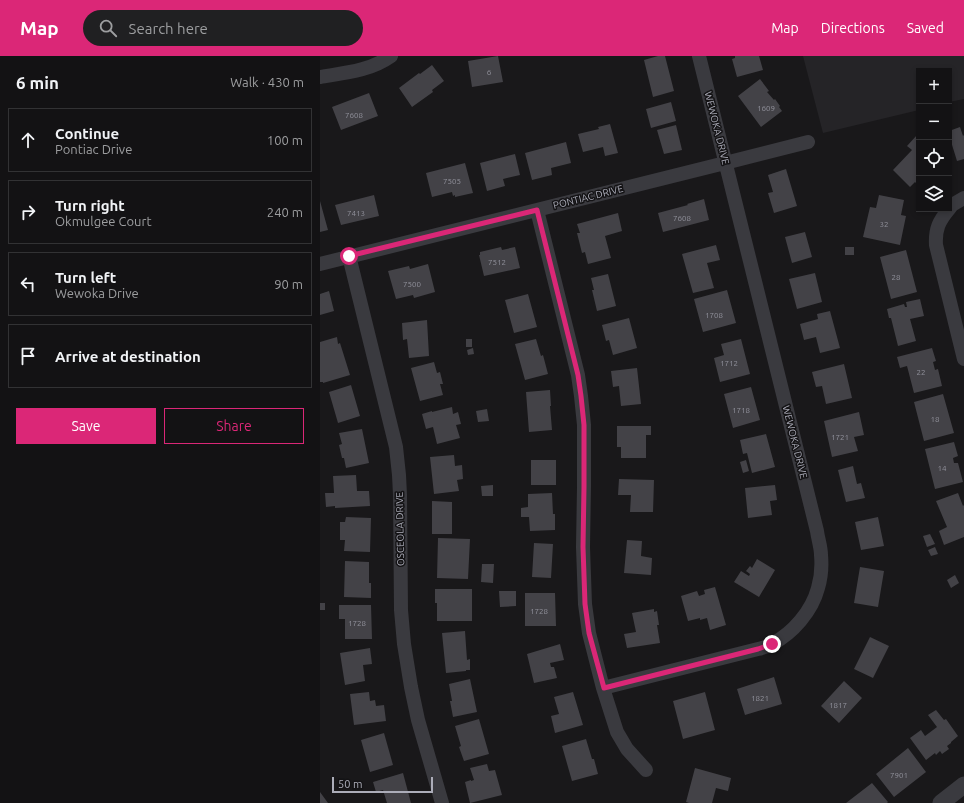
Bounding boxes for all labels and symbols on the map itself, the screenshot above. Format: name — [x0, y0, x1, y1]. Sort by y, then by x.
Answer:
house number: 6 — [487, 68, 492, 77]
street label: WEWOKA DRIVE — [703, 90, 731, 166]
house number: 1609 — [757, 104, 775, 113]
house number: 7608 — [345, 111, 364, 120]
house number: 7505 — [443, 177, 461, 186]
street label: PONTIAC DRIVE — [552, 183, 624, 211]
house number: 7413 — [347, 209, 365, 218]
house number: 7608 — [673, 214, 692, 223]
house number: 32 — [879, 220, 889, 229]
route start — [340, 247, 358, 265]
house number: 7512 — [488, 258, 506, 267]
house number: 28 — [891, 273, 901, 282]
house number: 7500 — [403, 280, 422, 289]
house number: 1708 — [705, 311, 724, 320]
house number: 1712 — [720, 359, 738, 368]
house number: 22 — [916, 368, 926, 377]
street label: WEWOKA DRIVE — [781, 404, 809, 480]
house number: 1718 — [732, 406, 751, 415]
house number: 18 — [930, 415, 940, 424]
house number: 1721 — [831, 433, 849, 442]
house number: 14 — [937, 464, 947, 473]
street label: OSCEOLA DRIVE — [394, 491, 406, 566]
house number: 1728 — [530, 607, 549, 616]
house number: 1728 — [348, 619, 367, 628]
route end — [763, 635, 781, 653]
house number: 1821 — [751, 694, 769, 703]
house number: 1817 — [829, 701, 847, 710]
house number: 7901 — [890, 771, 908, 780]
scale bar — [332, 775, 433, 794]

